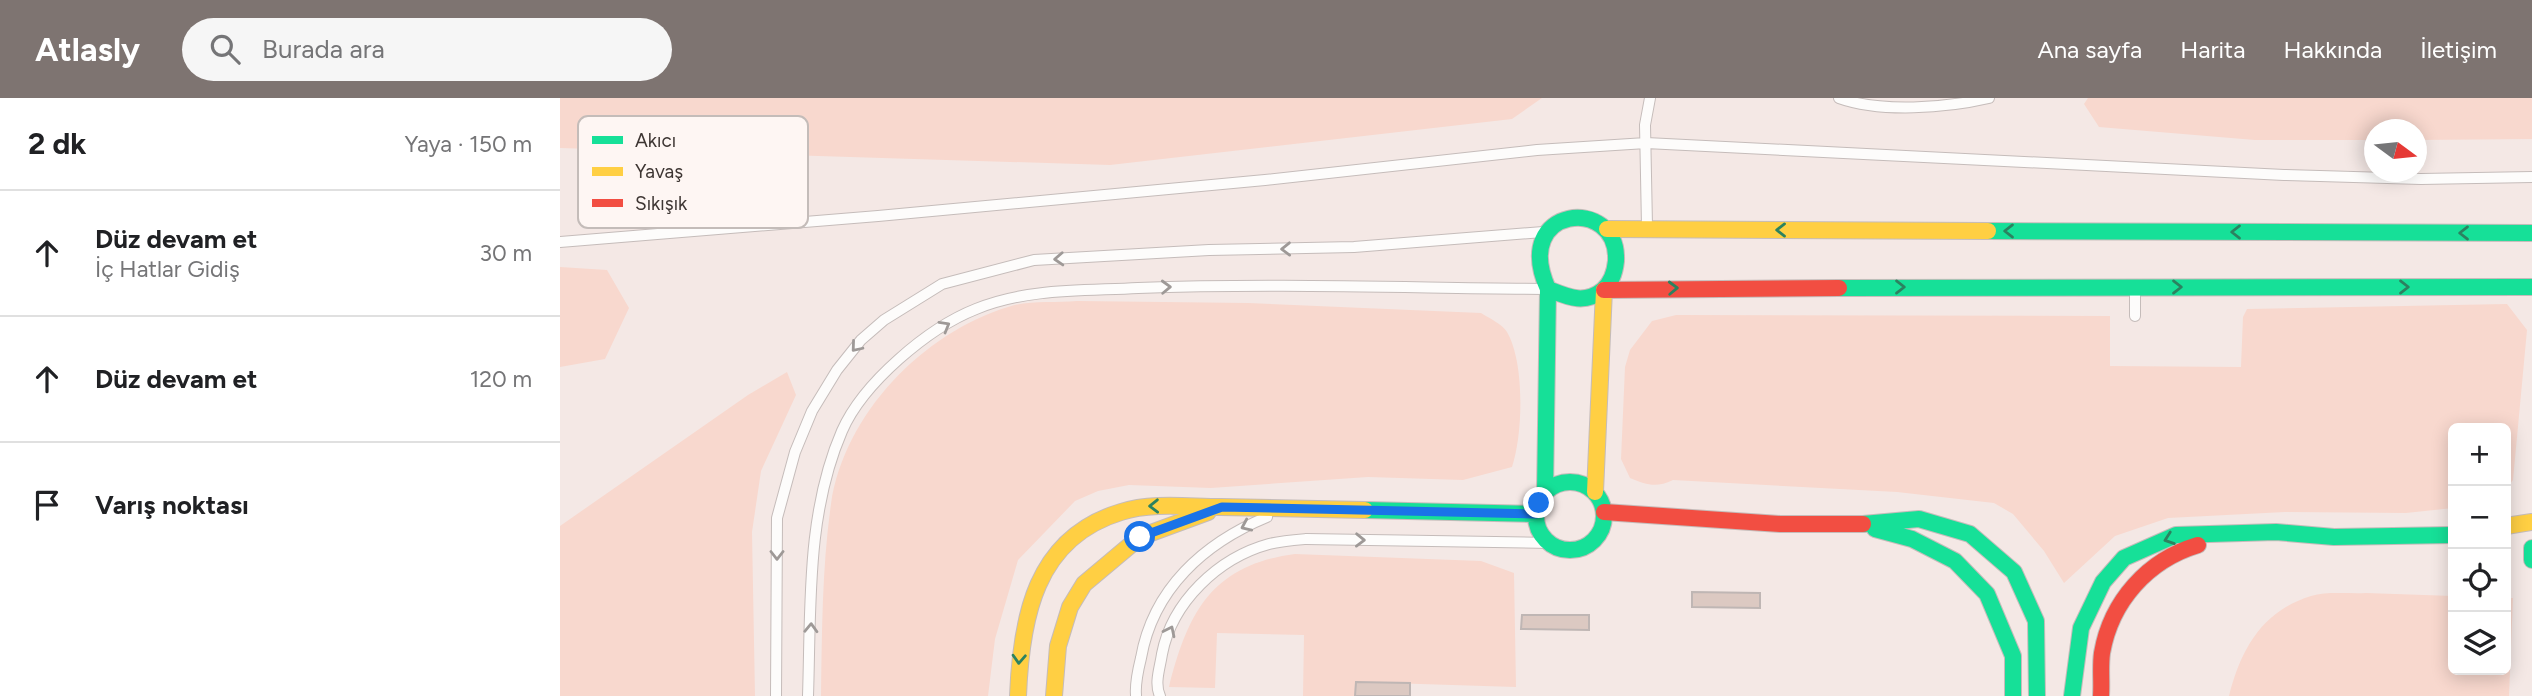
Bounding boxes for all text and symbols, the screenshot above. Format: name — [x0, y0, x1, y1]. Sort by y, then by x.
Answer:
search box — [182, 18, 672, 81]
text: Atlasly — [35, 30, 140, 69]
icon: search — [206, 30, 244, 68]
text: Burada ara — [262, 33, 385, 65]
text: Ana sayfa — [2037, 35, 2142, 64]
text: Harita — [2180, 35, 2245, 64]
text: Hakkında — [2283, 35, 2382, 64]
text: İletişim — [2420, 35, 2497, 64]
legend — [578, 116, 808, 228]
north arrow — [2364, 119, 2427, 182]
text: 2 dk — [28, 125, 87, 162]
text: Akıcı — [635, 129, 676, 152]
text: Yaya · 150 m — [404, 130, 532, 158]
text: Yavaş — [635, 160, 683, 183]
text: Sıkışık — [635, 192, 688, 215]
one-way arrow — [1776, 222, 1786, 238]
text: Düz devam et — [95, 223, 257, 255]
one-way arrow — [2003, 223, 2014, 239]
one-way arrow — [2231, 224, 2241, 240]
one-way arrow — [2458, 225, 2469, 241]
icon: ahead — [28, 234, 66, 272]
text: 30 m — [479, 239, 532, 267]
one-way arrow — [1280, 241, 1291, 257]
one-way arrow — [1053, 251, 1064, 266]
text: İç Hatlar Gidiş — [95, 255, 240, 283]
one-way arrow — [1895, 279, 1906, 295]
one-way arrow — [2172, 279, 2182, 295]
one-way arrow — [2399, 279, 2410, 295]
one-way arrow — [1160, 280, 1171, 295]
one-way arrow — [1668, 280, 1678, 296]
one-way arrow — [937, 322, 950, 335]
one-way arrow — [851, 340, 864, 352]
icon: ahead — [28, 360, 66, 398]
text: Düz devam et — [95, 363, 257, 395]
text: 120 m — [470, 365, 532, 393]
map controls — [2448, 423, 2511, 675]
button: + — [2448, 423, 2511, 486]
icon: arrive — [28, 486, 66, 524]
button: − — [2448, 486, 2511, 549]
route end — [1523, 487, 1554, 518]
text: Varış noktası — [95, 489, 249, 521]
one-way arrow — [1148, 498, 1159, 514]
one-way arrow — [1241, 518, 1254, 532]
route start — [1124, 521, 1155, 552]
one-way arrow — [2164, 531, 2176, 545]
one-way arrow — [1355, 532, 1366, 548]
button: locate — [2448, 549, 2511, 612]
one-way arrow — [769, 550, 785, 561]
button: layers — [2448, 612, 2511, 675]
one-way arrow — [803, 622, 818, 633]
one-way arrow — [1162, 626, 1176, 638]
one-way arrow — [1012, 654, 1027, 665]

